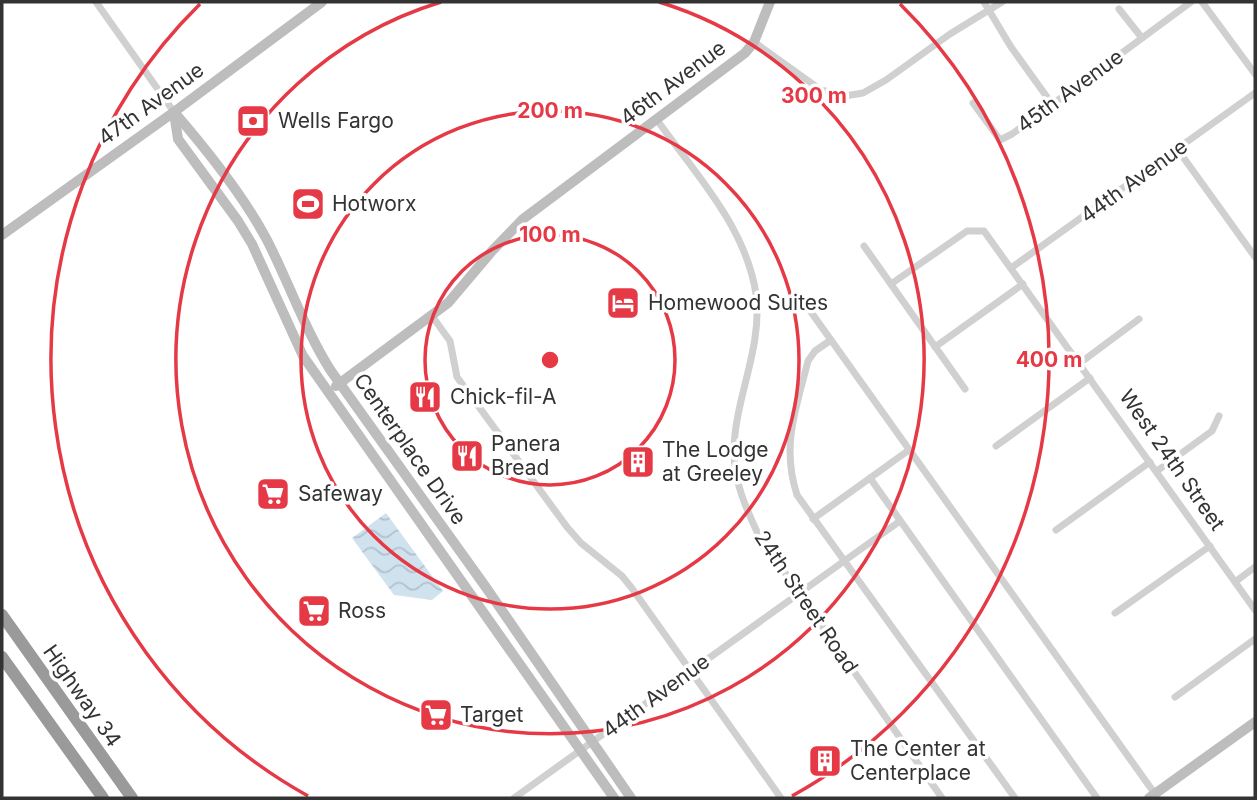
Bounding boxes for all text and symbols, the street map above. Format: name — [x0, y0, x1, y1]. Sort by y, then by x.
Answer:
street label: 46th Avenue — [615, 35, 730, 130]
street label: 45th Avenue — [1012, 44, 1128, 138]
street label: 47th Avenue — [93, 57, 208, 150]
text: 300 m — [781, 83, 847, 108]
text: 200 m — [517, 98, 583, 123]
bank icon: Wells Fargo — [234, 102, 272, 140]
place label: Wells Fargo — [278, 108, 394, 133]
street label: 44th Avenue — [1075, 133, 1192, 228]
sports icon: Hotworx — [289, 185, 327, 223]
place label: Hotworx — [332, 191, 416, 216]
text: 100 m — [519, 222, 581, 247]
hotel icon: Homewood Suites — [604, 284, 642, 322]
place label: Homewood Suites — [648, 290, 828, 315]
text: 400 m — [1016, 347, 1082, 372]
centre of rings — [538, 348, 562, 372]
street label: Centerplace Drive — [349, 368, 472, 529]
restaurant icon: Chick-fil-A — [406, 378, 444, 416]
place label: Chick-fil-A — [450, 384, 556, 409]
street label: West 24th Street — [1114, 384, 1230, 535]
place label: Panera Bread — [491, 431, 561, 480]
restaurant icon: Panera Bread — [448, 437, 486, 475]
place label: The Lodge at Greeley — [662, 437, 769, 486]
building icon: The Lodge at Greeley — [619, 443, 657, 481]
supermarket icon: Safeway — [254, 475, 292, 513]
place label: Safeway — [298, 481, 383, 506]
street label: 24th Street Road — [749, 525, 863, 678]
supermarket icon: Ross — [295, 592, 333, 630]
place label: Ross — [338, 598, 386, 623]
street label: Highway 34 — [38, 640, 127, 752]
street label: 44th Avenue — [597, 648, 714, 743]
supermarket icon: Target — [417, 696, 455, 734]
place label: Target — [460, 702, 523, 727]
place label: The Center at Centerplace — [850, 736, 986, 785]
building icon: The Center at Centerplace — [806, 742, 844, 780]

